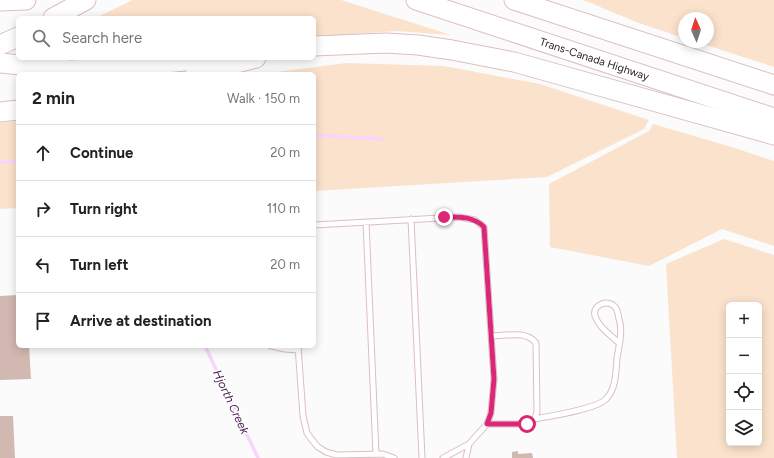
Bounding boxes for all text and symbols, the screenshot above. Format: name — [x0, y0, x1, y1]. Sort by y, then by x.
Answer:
north arrow — [678, 12, 714, 48]
search box — [16, 16, 316, 60]
icon: search — [30, 27, 52, 49]
text: Search here — [62, 29, 142, 47]
street label: Trans-Canada Highway — [538, 35, 651, 83]
text: 2 min — [32, 88, 75, 108]
text: Walk · 150 m — [227, 91, 300, 106]
icon: ahead — [32, 142, 54, 164]
text: Continue — [70, 144, 133, 162]
text: 20 m — [270, 145, 300, 160]
icon: right — [32, 198, 54, 220]
text: Turn right — [70, 200, 138, 218]
text: 110 m — [267, 201, 300, 216]
route end — [435, 208, 453, 226]
icon: left — [32, 254, 54, 276]
text: Turn left — [70, 256, 128, 274]
text: 20 m — [270, 257, 300, 272]
map controls — [726, 302, 762, 446]
button: + — [726, 302, 762, 338]
icon: arrive — [32, 310, 54, 332]
text: Arrive at destination — [70, 312, 211, 330]
button: − — [726, 338, 762, 374]
water label: Hjorth Creek — [210, 368, 252, 437]
button: locate — [726, 374, 762, 410]
button: layers — [726, 410, 762, 446]
route start — [518, 415, 536, 433]

